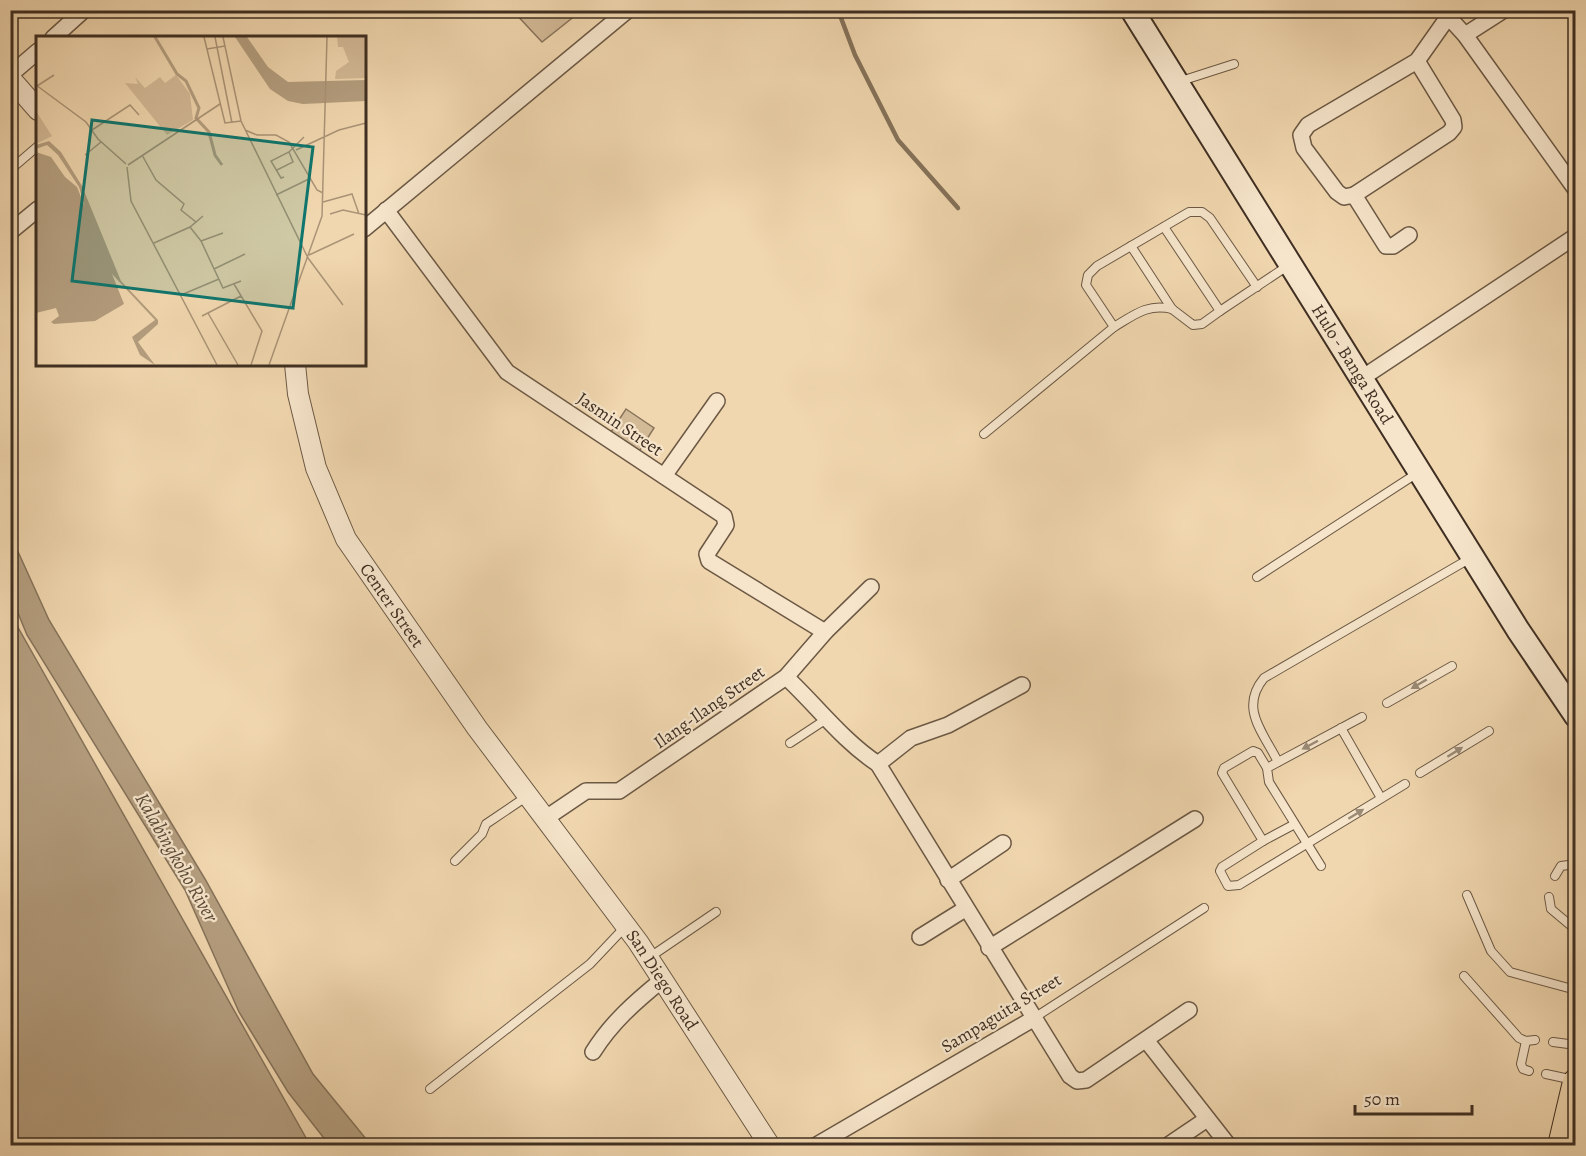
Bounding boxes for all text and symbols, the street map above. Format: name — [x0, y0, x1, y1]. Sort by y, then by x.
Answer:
inset map — [36, 36, 366, 366]
street label: Hulo - Banga Road — [1306, 299, 1399, 429]
street label: Jasmin Street — [572, 386, 668, 462]
street label: Center Street — [354, 558, 430, 652]
street label: Ilang-Ilang Street — [649, 660, 769, 754]
one-way arrow — [1411, 679, 1427, 690]
one-way arrow — [1302, 740, 1319, 750]
one-way arrow — [1447, 746, 1463, 757]
water label: Kalabingkoho River — [129, 788, 225, 928]
one-way arrow — [1348, 809, 1364, 820]
street label: San Diego Road — [621, 924, 704, 1035]
street label: Sampaguita Street — [936, 968, 1066, 1058]
scale bar — [1355, 1078, 1472, 1116]
text: 50 m — [1364, 1087, 1400, 1111]

